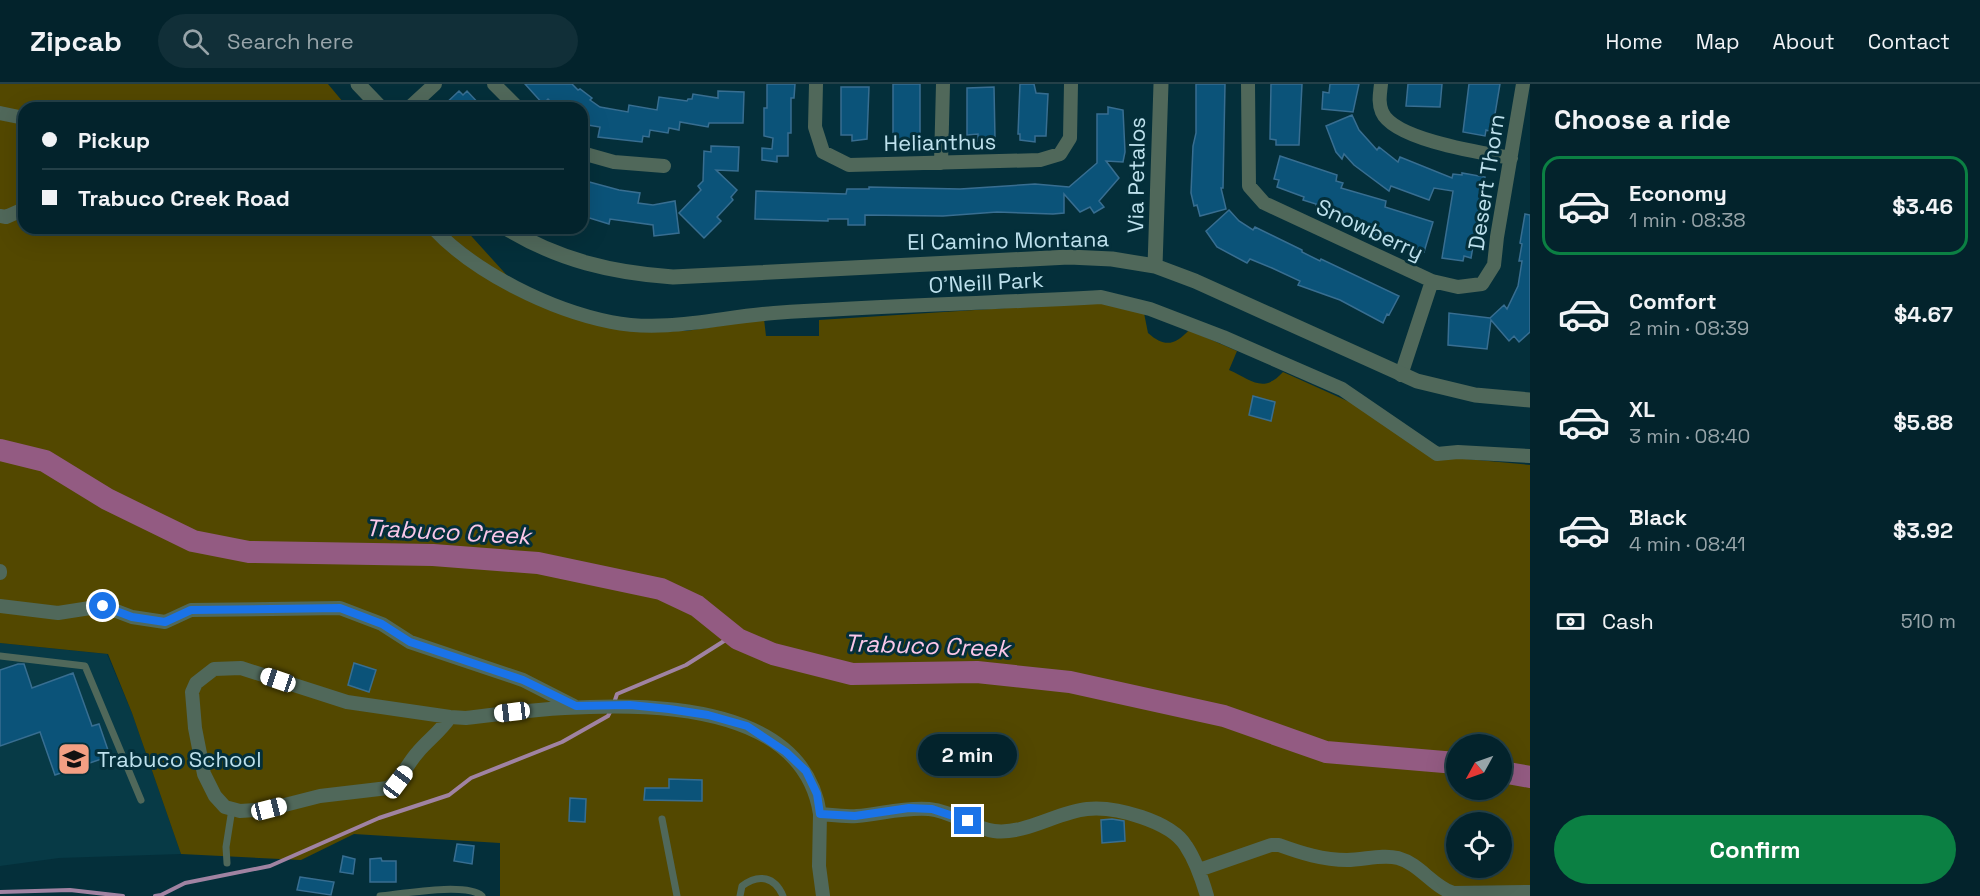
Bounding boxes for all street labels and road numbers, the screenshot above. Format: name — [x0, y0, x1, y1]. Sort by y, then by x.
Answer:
street label: Desert Thorn — [1461, 112, 1511, 252]
street label: Via Petalos — [1121, 117, 1151, 233]
street label: Helianthus — [883, 127, 997, 157]
street label: Snowberry — [1312, 192, 1428, 266]
street label: El Camino Montana — [907, 224, 1110, 256]
street label: O'Neill Park — [928, 265, 1044, 299]

